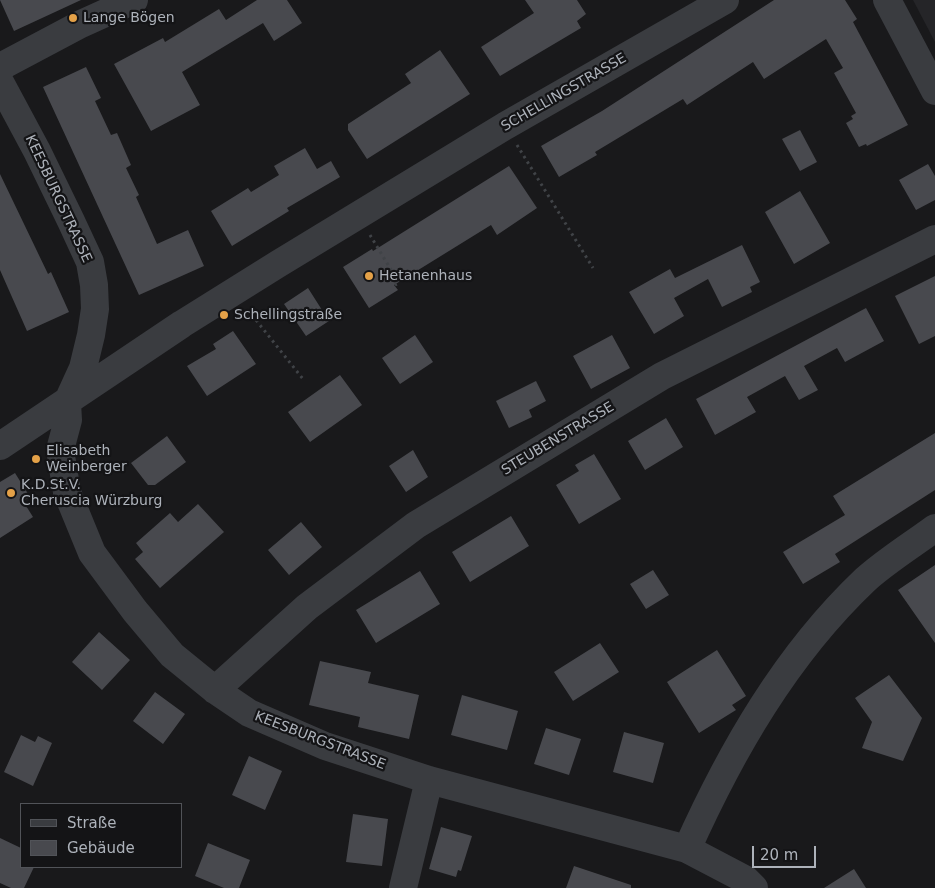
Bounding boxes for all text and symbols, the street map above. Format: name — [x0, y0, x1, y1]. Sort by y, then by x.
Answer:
place label: Lange Bögen — [83, 10, 175, 26]
marker: Lange Bögen — [67, 12, 79, 24]
street label: SCHELLINGSTRASSE — [498, 50, 630, 136]
street label: KEESBURGSTRASSE — [21, 132, 95, 266]
place label: Hetanenhaus — [379, 268, 472, 284]
marker: Hetanenhaus — [363, 270, 375, 282]
place label: Schellingstraße — [234, 307, 342, 323]
marker: Schellingstraße — [218, 309, 230, 321]
street label: STEUBENSTRASSE — [499, 399, 617, 479]
place label: Elisabeth Weinberger — [46, 443, 127, 476]
marker: Elisabeth Weinberger — [30, 453, 42, 465]
place label: K.D.St.V. Cheruscia Würzburg — [21, 477, 162, 510]
marker: K.D.St.V. Cheruscia Würzburg — [5, 487, 17, 499]
street label: KEESBURGSTRASSE — [252, 708, 388, 774]
legend — [20, 803, 182, 868]
text: Straße — [67, 814, 116, 832]
scale bar — [755, 836, 819, 868]
text: Gebäude — [67, 839, 135, 857]
text: 20 m — [760, 846, 798, 864]

